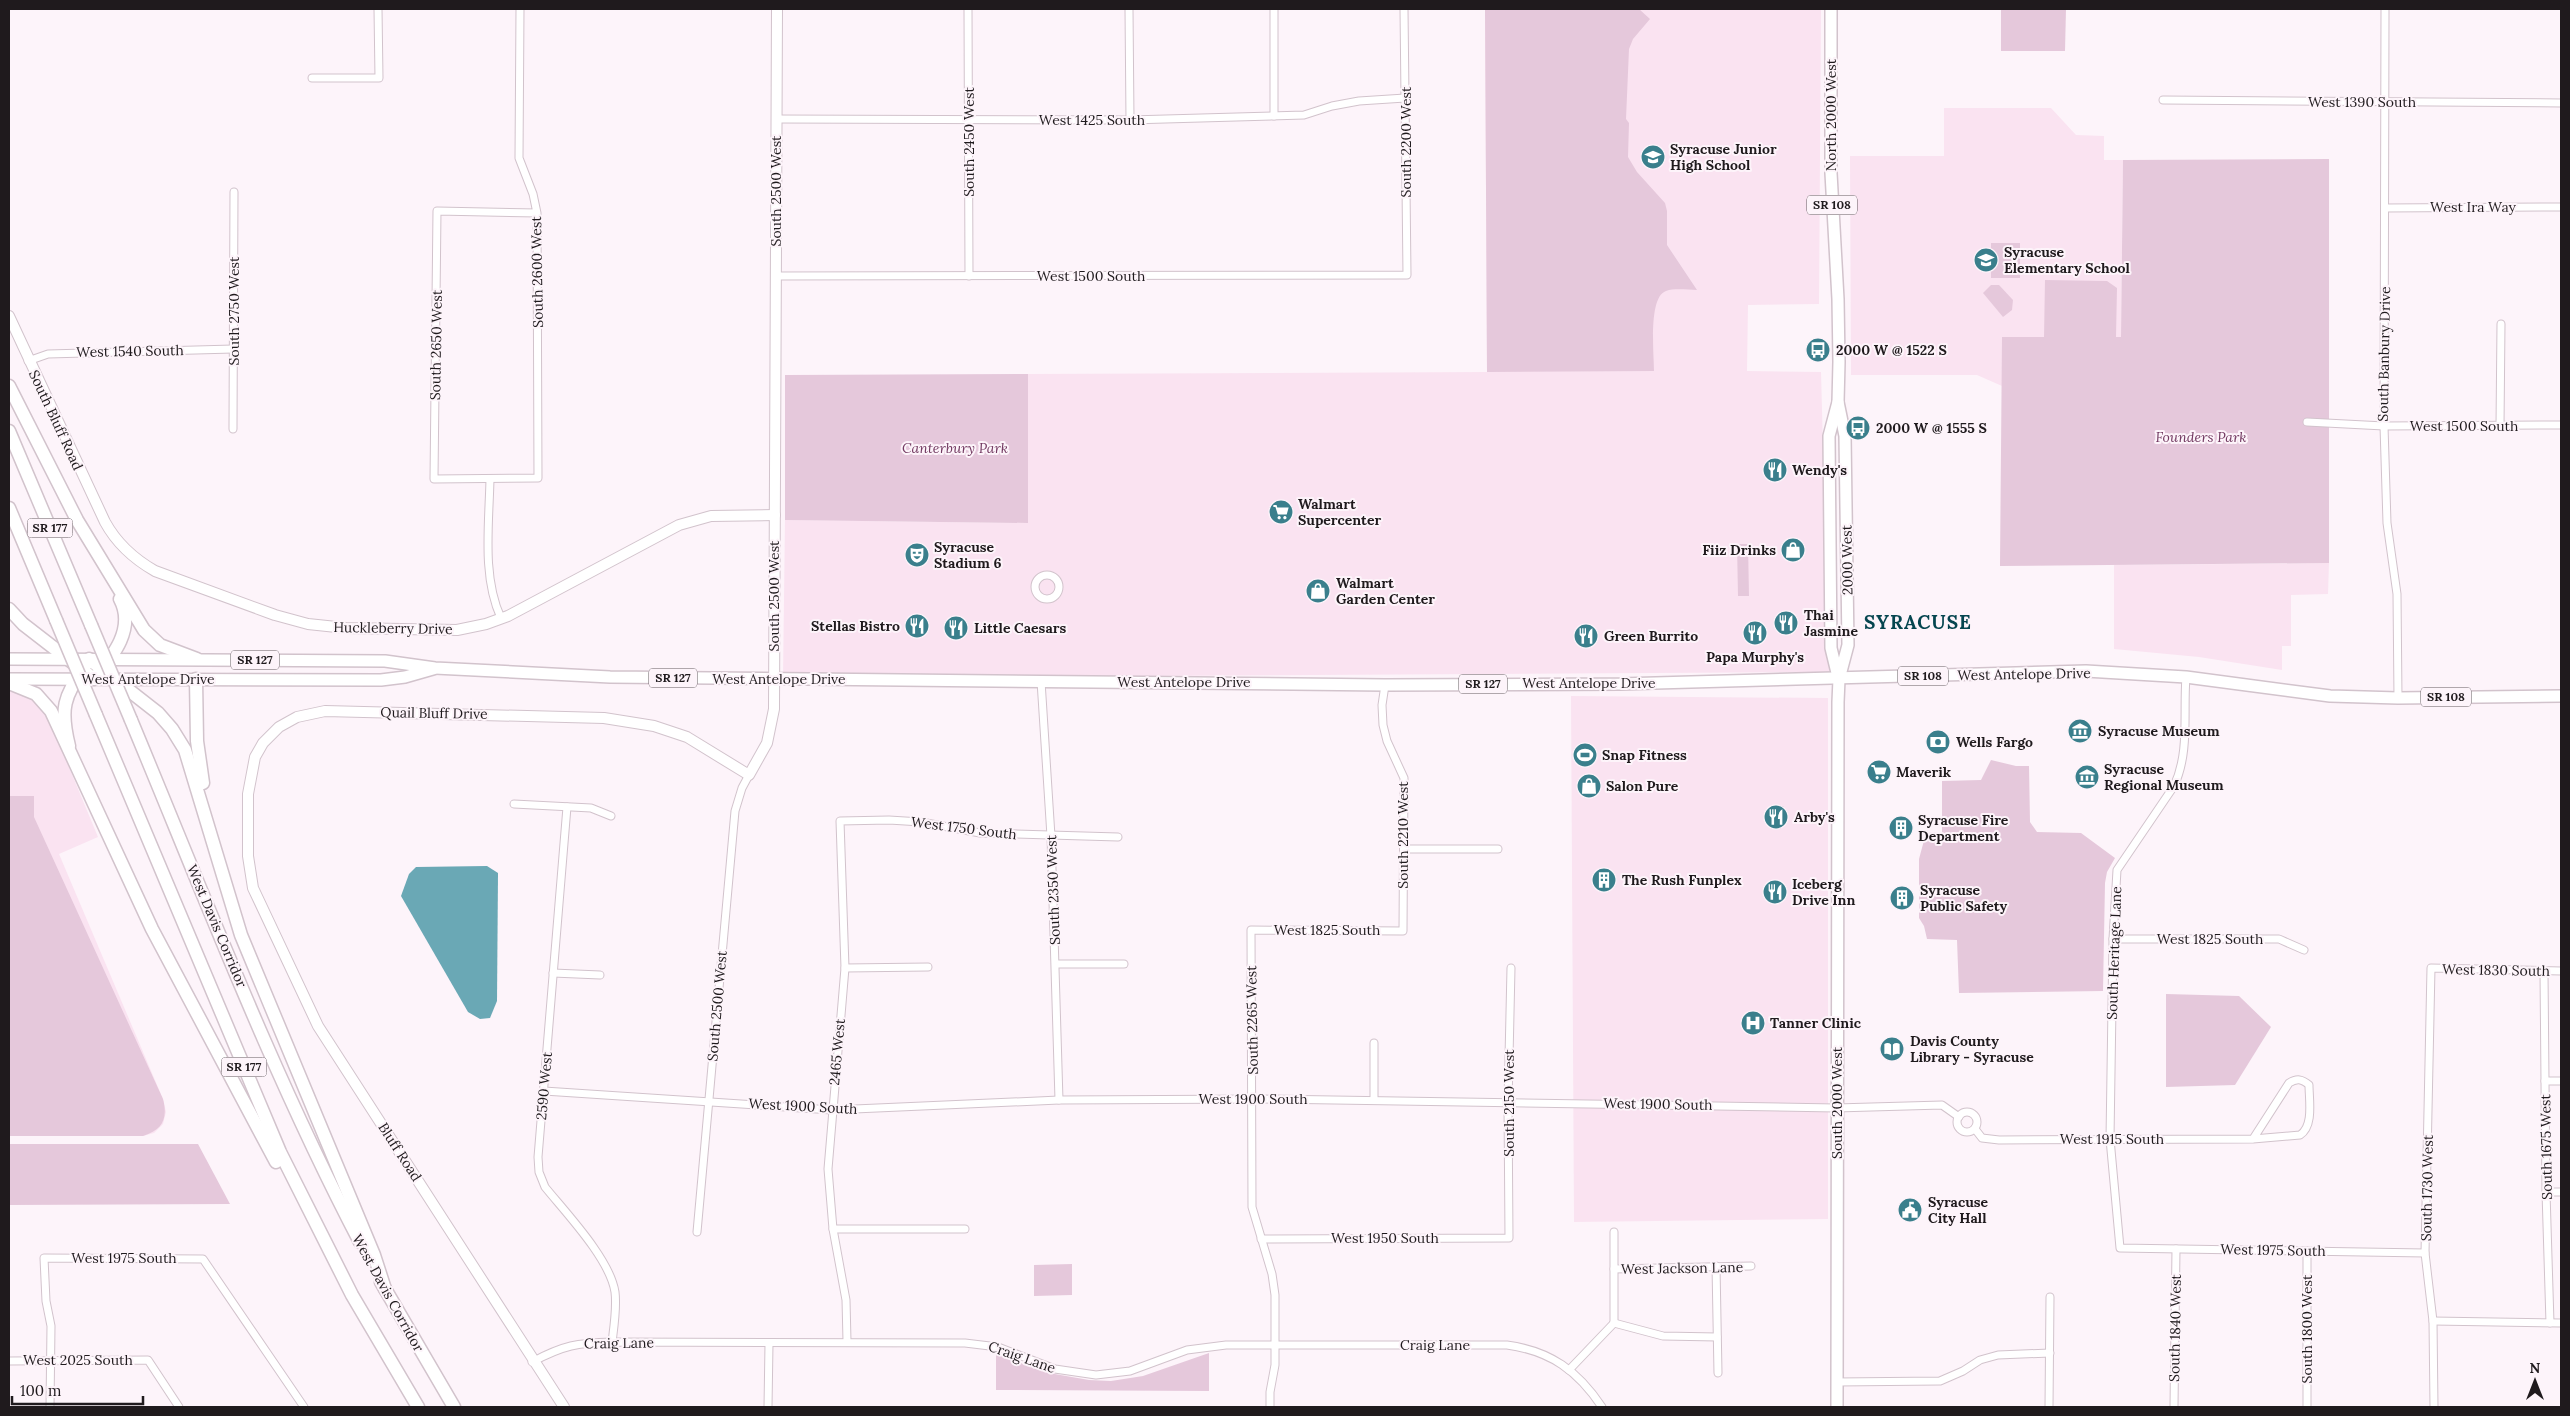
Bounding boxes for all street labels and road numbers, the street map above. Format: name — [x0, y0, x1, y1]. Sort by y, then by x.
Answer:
street label: North 2000 West — [1822, 58, 1840, 171]
street label: South 2200 West — [1397, 86, 1415, 197]
street label: South 2450 West — [960, 87, 978, 197]
street label: West 1390 South — [2308, 93, 2416, 111]
street label: West 1425 South — [1039, 111, 1145, 129]
street label: South 2500 West — [767, 135, 785, 247]
road number: SR 108 — [1807, 196, 1857, 214]
street label: West Ira Way — [2430, 198, 2517, 216]
street label: South 2600 West — [527, 216, 547, 328]
street label: South 2750 West — [225, 256, 243, 365]
street label: West 1500 South — [1037, 267, 1145, 285]
street label: South Banbury Drive — [2374, 286, 2394, 422]
street label: South 2650 West — [426, 289, 446, 400]
street label: West 1540 South — [76, 341, 184, 361]
street label: South Bluff Road — [25, 367, 87, 473]
street label: West 1500 South — [2410, 417, 2518, 435]
road number: SR 177 — [28, 518, 72, 538]
street label: 2000 West — [1837, 524, 1857, 595]
street label: South 2500 West — [765, 540, 783, 652]
street label: Huckleberry Drive — [333, 618, 453, 638]
road number: SR 127 — [231, 650, 279, 670]
street label: West Antelope Drive — [1957, 664, 2091, 684]
road number: SR 108 — [1898, 666, 1948, 686]
road number: SR 127 — [649, 668, 697, 688]
street label: West Antelope Drive — [81, 670, 215, 688]
street label: West Antelope Drive — [712, 670, 846, 688]
street label: West Antelope Drive — [1117, 673, 1251, 691]
road number: SR 127 — [1459, 674, 1507, 694]
street label: West Antelope Drive — [1522, 674, 1656, 692]
road number: SR 108 — [2421, 688, 2471, 706]
street label: Quail Bluff Drive — [380, 703, 488, 723]
street label: South 2210 West — [1394, 781, 1412, 889]
street label: West 1750 South — [910, 813, 1018, 843]
street label: South 2350 West — [1042, 834, 1064, 945]
street label: West Davis Corridor — [183, 862, 251, 990]
street label: South Heritage Lane — [2103, 885, 2125, 1020]
street label: West 1825 South — [1274, 921, 1380, 939]
street label: West 1825 South — [2157, 930, 2263, 948]
street label: South 2500 West — [703, 949, 731, 1062]
street label: West 1830 South — [2442, 960, 2550, 980]
street label: South 2265 West — [1242, 965, 1262, 1075]
street label: 2465 West — [825, 1017, 849, 1086]
street label: South 2000 West — [1828, 1046, 1846, 1159]
street label: South 2150 West — [1500, 1049, 1518, 1157]
street label: 2590 West — [532, 1051, 556, 1121]
road number: SR 177 — [222, 1058, 266, 1076]
street label: West 1900 South — [1198, 1090, 1308, 1108]
street label: South 1675 West — [2536, 1093, 2556, 1200]
street label: West 1900 South — [748, 1094, 858, 1118]
street label: West 1900 South — [1603, 1094, 1713, 1114]
street label: Bluff Road — [374, 1119, 426, 1185]
street label: West 1915 South — [2060, 1130, 2164, 1148]
street label: South 1730 West — [2417, 1134, 2437, 1241]
street label: West 1950 South — [1331, 1229, 1439, 1247]
street label: West Davis Corridor — [348, 1231, 428, 1355]
street label: West 1975 South — [2220, 1240, 2326, 1260]
street label: West 1975 South — [71, 1249, 177, 1267]
street label: West Jackson Lane — [1621, 1258, 1744, 1278]
street label: South 1840 West — [2165, 1273, 2185, 1382]
street label: South 1800 West — [2298, 1274, 2316, 1383]
street label: Craig Lane — [584, 1333, 655, 1353]
street label: Craig Lane — [1400, 1336, 1470, 1354]
street label: Craig Lane — [986, 1337, 1058, 1377]
street label: West 2025 South — [23, 1351, 133, 1369]

